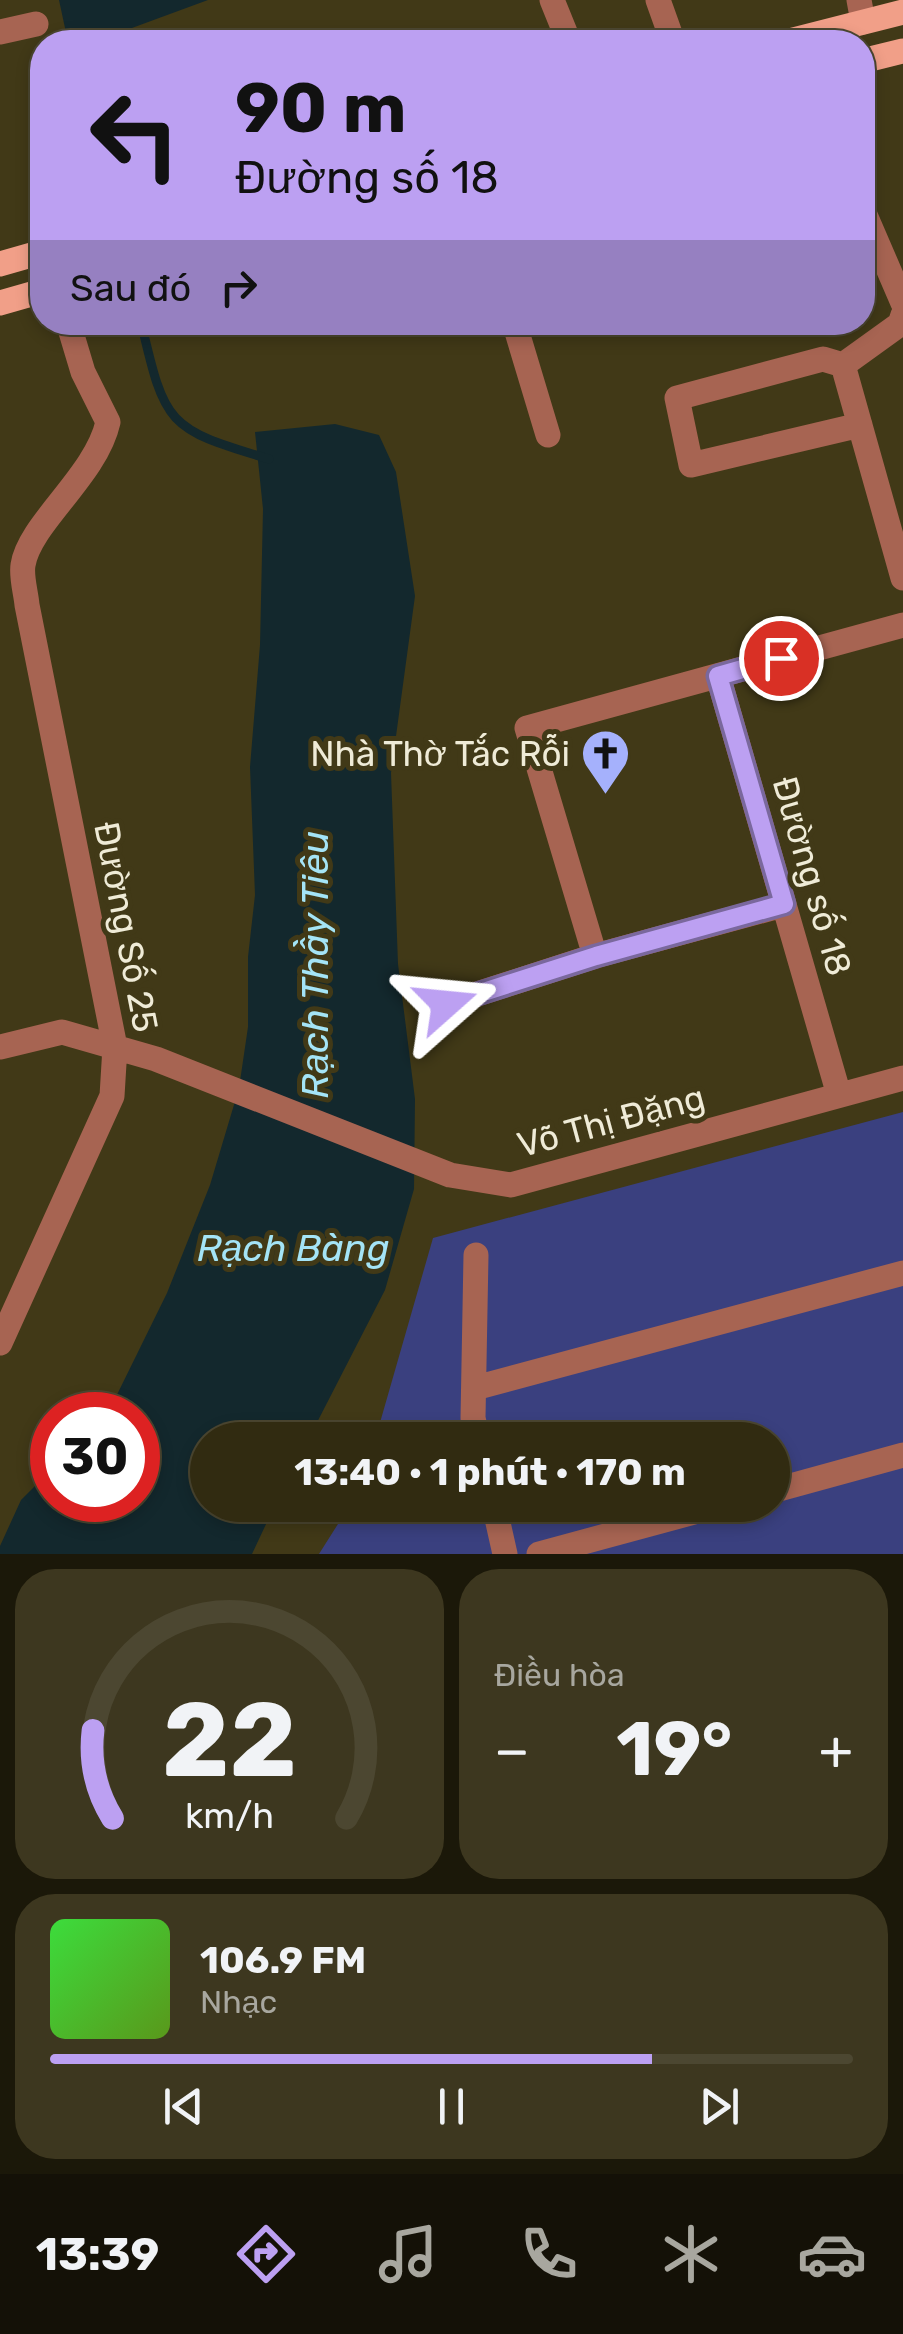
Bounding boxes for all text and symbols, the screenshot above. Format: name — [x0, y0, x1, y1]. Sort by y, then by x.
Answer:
text: 90 m — [235, 67, 407, 150]
icon: left — [70, 70, 200, 200]
text: Đường số 18 — [235, 151, 499, 204]
icon: right — [211, 260, 266, 315]
text: Sau đó — [70, 265, 191, 311]
pin — [739, 616, 824, 701]
icon: arrive — [754, 631, 809, 686]
church icon: Nhà Thờ Tắc Rỗi — [579, 728, 631, 796]
place label: Nhà Thờ Tắc Rỗi — [310, 733, 570, 775]
street label: Đường số 18 — [764, 771, 861, 980]
street label: Đường Số 25 — [85, 818, 167, 1036]
water label: Rạch Thầy Tiêu — [292, 831, 338, 1099]
position arrow — [394, 952, 498, 1056]
street label: Võ Thị Đặng — [513, 1076, 709, 1166]
water label: Rạch Bàng — [196, 1225, 390, 1271]
speed limit sign: 30 — [30, 1392, 160, 1522]
text: 13:40 · 1 phút · 170 m — [294, 1449, 686, 1495]
text: Điều hòa — [494, 1656, 625, 1694]
text: 22 — [162, 1679, 297, 1802]
text: 19° — [616, 1705, 732, 1794]
text: − — [494, 1718, 530, 1783]
text: + — [819, 1718, 853, 1783]
text: km/h — [185, 1795, 274, 1837]
text: 106.9 FM — [200, 1937, 366, 1983]
text: Nhạc — [200, 1983, 277, 2021]
icon: previous — [156, 2079, 211, 2134]
icon: pause — [424, 2079, 479, 2134]
icon: next — [692, 2079, 747, 2134]
icon: directions — [231, 2219, 301, 2289]
icon: music — [373, 2219, 443, 2289]
icon: phone — [514, 2219, 584, 2289]
icon: climate — [656, 2219, 726, 2289]
icon: car — [797, 2219, 867, 2289]
text: 13:39 — [36, 2228, 159, 2281]

